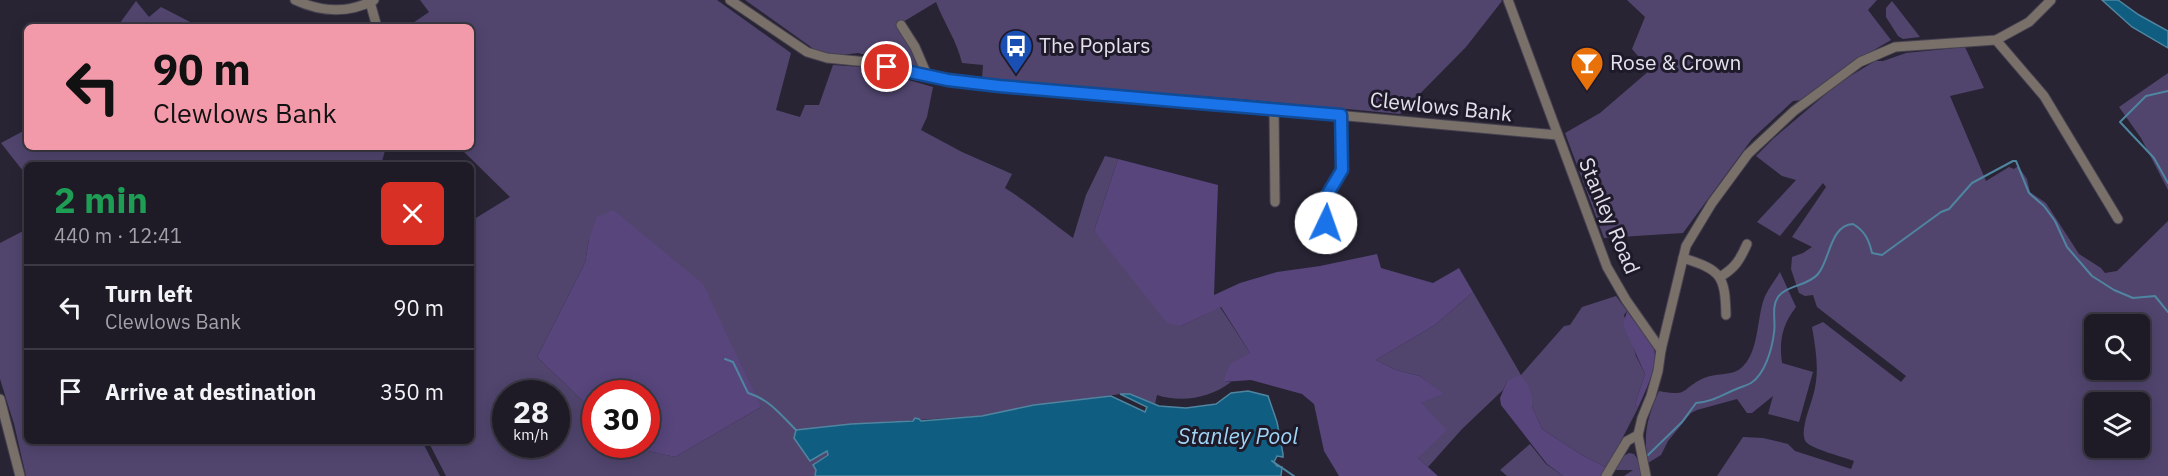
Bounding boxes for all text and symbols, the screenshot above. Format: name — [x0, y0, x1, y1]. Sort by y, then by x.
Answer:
bus stop icon: The Poplars — [998, 28, 1034, 75]
place label: The Poplars — [1039, 31, 1151, 59]
pin — [861, 41, 912, 92]
text: 90 m — [153, 42, 251, 97]
bar icon: Rose & Crown — [1569, 45, 1605, 92]
icon: left — [54, 48, 132, 126]
place label: Rose & Crown — [1610, 48, 1741, 76]
icon: arrive — [870, 50, 903, 83]
street label: Clewlows Bank — [1369, 85, 1514, 127]
text: Clewlows Bank — [153, 95, 337, 130]
street label: Stanley Road — [1573, 153, 1647, 278]
text: 2 min — [54, 176, 148, 223]
button: close — [381, 182, 444, 245]
position arrow — [1294, 191, 1358, 255]
text: 440 m · 12:41 — [54, 222, 182, 249]
text: Turn left — [105, 279, 193, 308]
icon: left — [54, 291, 87, 324]
text: 90 m — [393, 293, 444, 322]
text: Clewlows Bank — [105, 308, 241, 335]
map controls — [2084, 314, 2150, 458]
button: search — [2084, 314, 2150, 380]
icon: arrive — [54, 375, 87, 408]
text: Arrive at destination — [105, 377, 316, 406]
text: 350 m — [380, 377, 444, 406]
speed limit sign: 30 — [582, 380, 660, 458]
text: 28 — [513, 392, 549, 431]
button: layers — [2084, 392, 2150, 458]
water label: Stanley Pool — [1178, 421, 1298, 450]
text: km/h — [513, 425, 549, 444]

